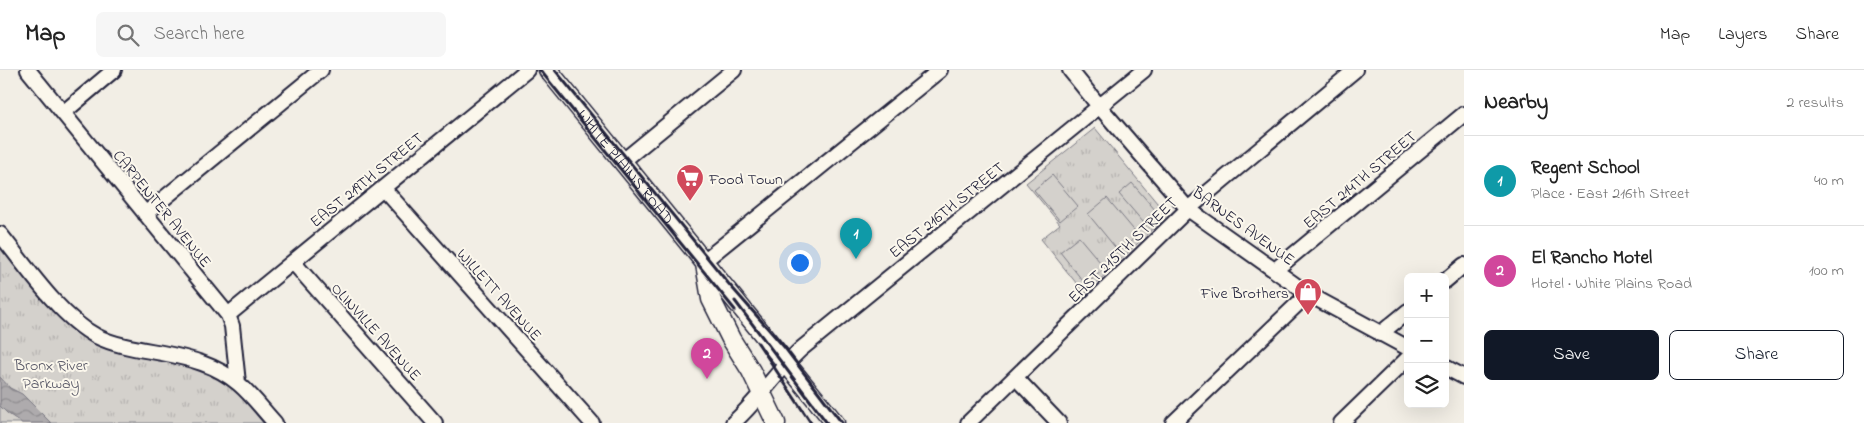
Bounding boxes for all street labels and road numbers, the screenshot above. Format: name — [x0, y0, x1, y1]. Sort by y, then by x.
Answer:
street label: WHITE PLAINS ROAD — [570, 105, 679, 230]
street label: EAST 214TH STREET — [1298, 126, 1422, 235]
street label: EAST 219TH STREET — [305, 127, 429, 234]
street label: CARPENTER AVENUE — [106, 145, 217, 273]
street label: EAST 216TH STREET — [884, 156, 1010, 265]
street label: BARNES AVENUE — [1186, 180, 1299, 272]
street label: EAST 215TH STREET — [1063, 192, 1184, 309]
street label: WILLETT AVENUE — [450, 244, 547, 347]
street label: OLINVILLE AVENUE — [325, 278, 426, 387]

